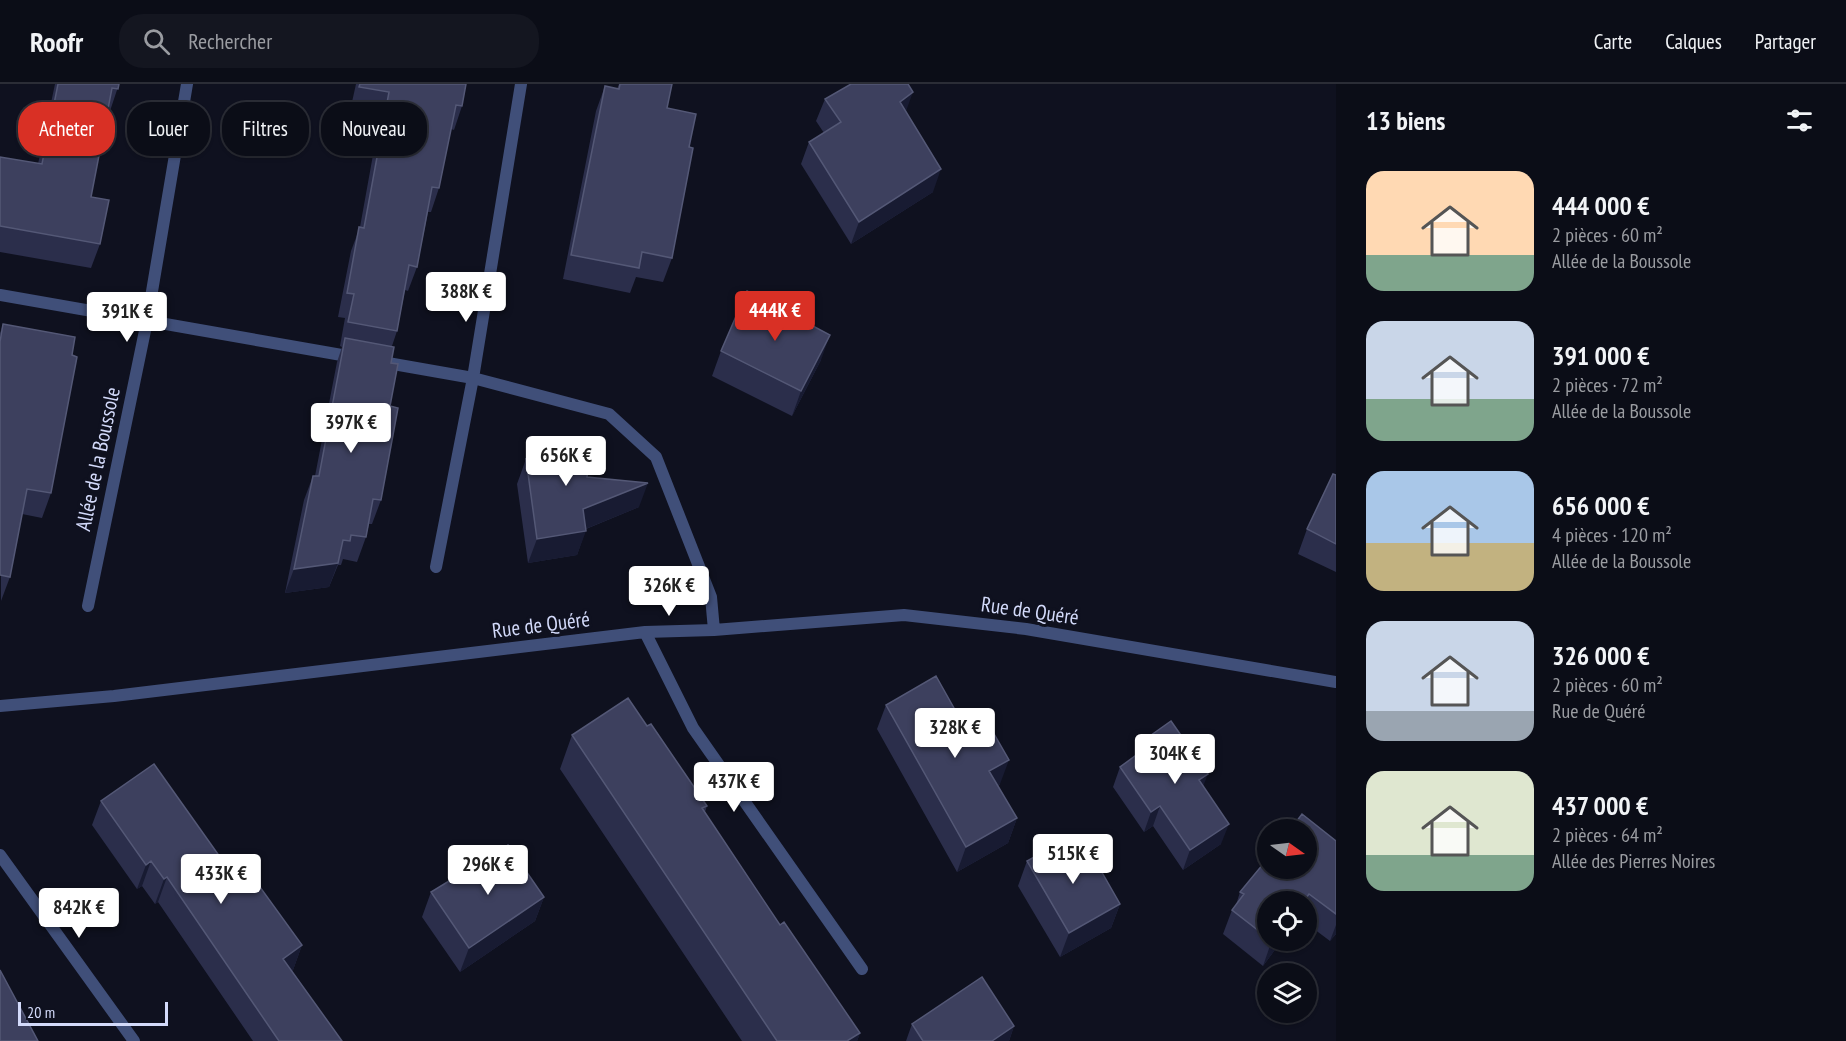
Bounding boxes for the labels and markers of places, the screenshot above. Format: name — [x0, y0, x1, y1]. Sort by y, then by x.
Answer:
pin: 388K € — [417, 272, 515, 323]
pin: 444K € — [726, 291, 824, 342]
pin: 391K € — [78, 292, 176, 343]
pin: 397K € — [302, 403, 400, 454]
pin: 656K € — [517, 436, 615, 487]
pin: 326K € — [620, 566, 718, 617]
pin: 328K € — [906, 708, 1004, 759]
pin: 304K € — [1126, 734, 1224, 785]
pin: 437K € — [685, 762, 783, 813]
pin: 515K € — [1024, 834, 1122, 885]
pin: 296K € — [439, 845, 537, 896]
pin: 433K € — [172, 854, 270, 905]
pin: 842K € — [30, 888, 128, 939]

